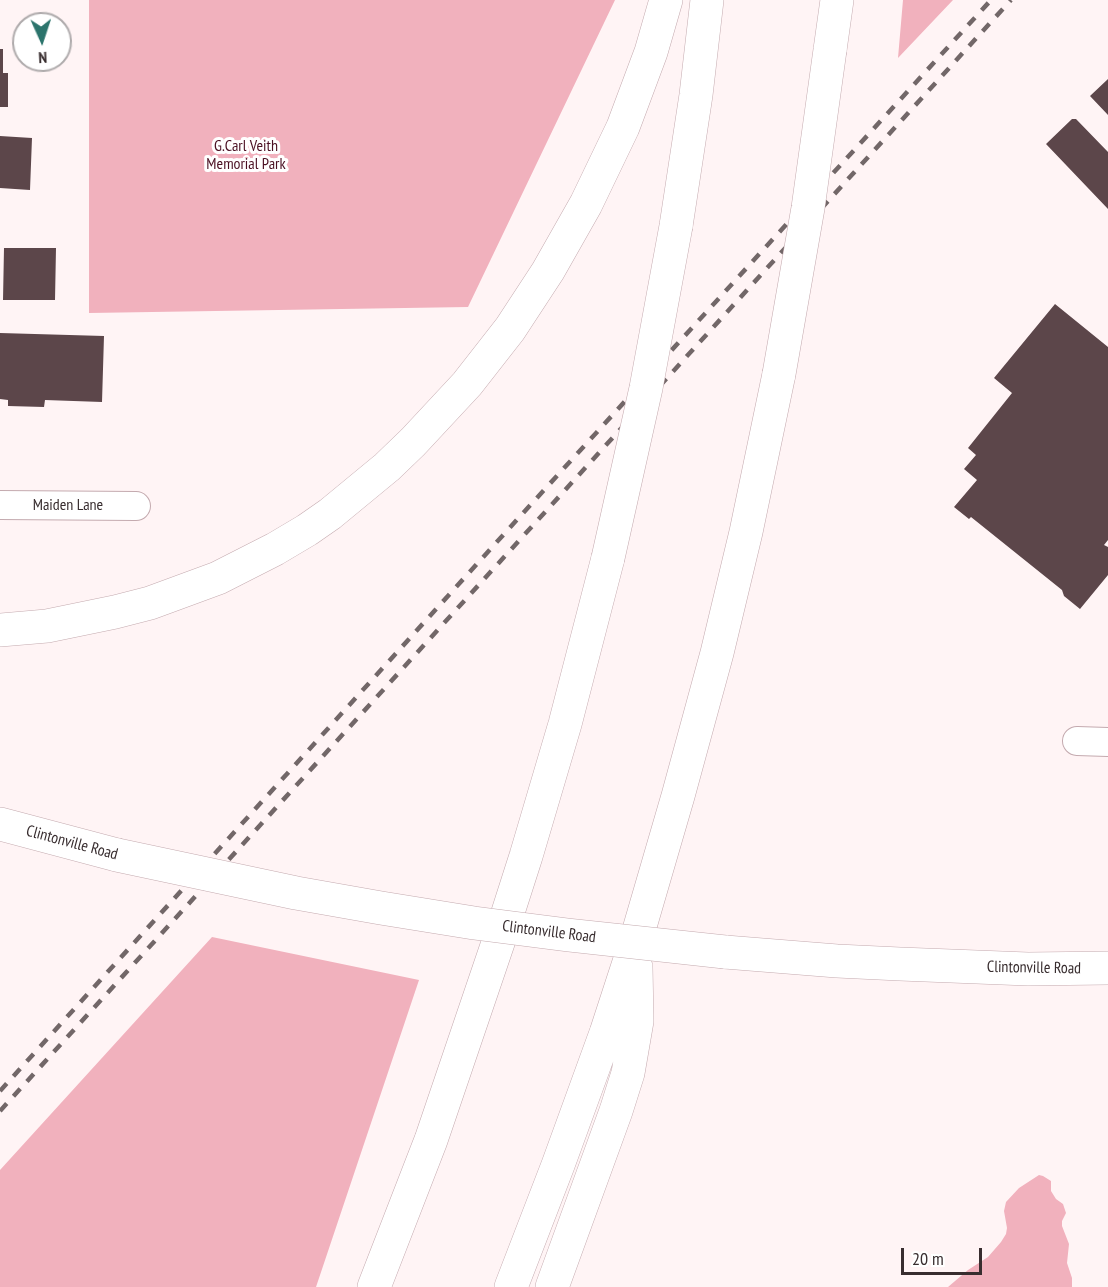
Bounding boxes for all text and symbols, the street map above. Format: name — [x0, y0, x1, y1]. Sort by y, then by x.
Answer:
north arrow — [12, 12, 72, 72]
text: N — [38, 48, 48, 68]
park label: G.Carl Veith Memorial Park — [206, 136, 286, 174]
street label: Maiden Lane — [33, 495, 103, 515]
street label: Clintonville Road — [24, 822, 120, 864]
street label: Clintonville Road — [501, 917, 597, 947]
street label: Clintonville Road — [987, 958, 1081, 978]
scale bar — [904, 1236, 985, 1274]
text: 20 m — [912, 1247, 944, 1270]

